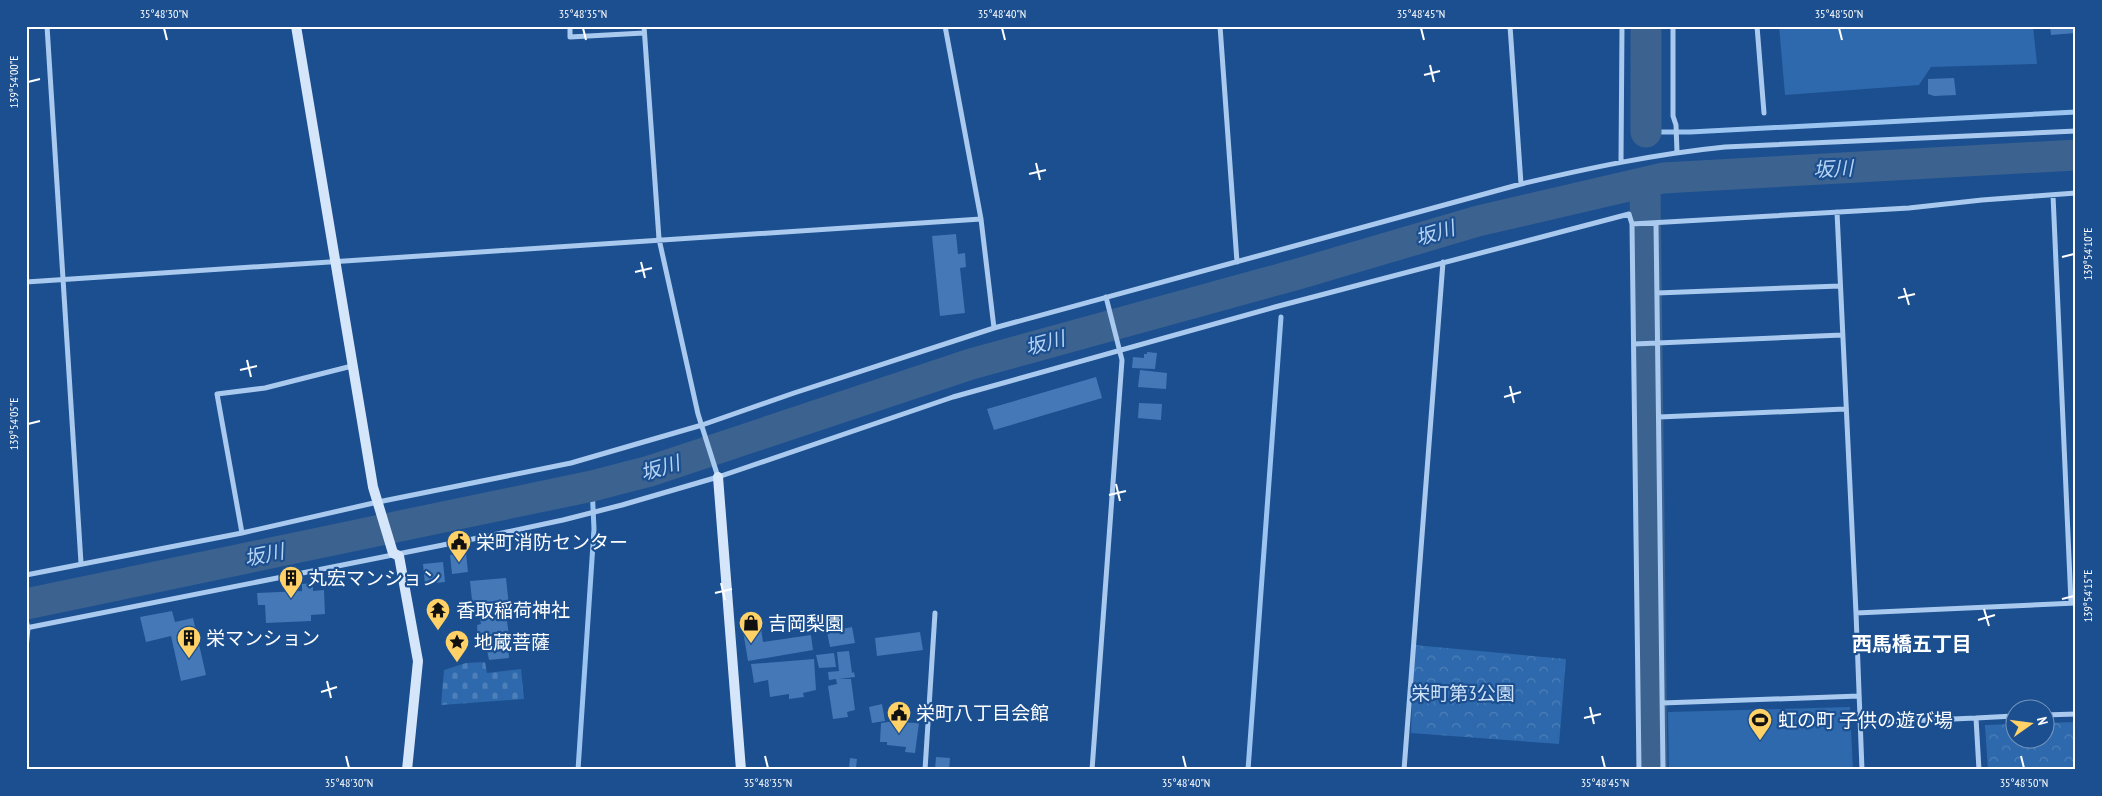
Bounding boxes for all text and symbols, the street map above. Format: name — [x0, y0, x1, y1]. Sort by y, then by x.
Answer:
text: 35°48'30"N — [140, 6, 188, 21]
text: 35°48'35"N — [559, 6, 607, 21]
text: 35°48'40"N — [978, 6, 1026, 21]
text: 35°48'45"N — [1397, 6, 1445, 21]
text: 35°48'50"N — [1815, 6, 1863, 21]
text: 139°54'00"E — [6, 56, 21, 108]
water label: 坂川 — [1812, 155, 1856, 183]
water label: 坂川 — [1412, 214, 1460, 251]
text: 139°54'10"E — [2080, 228, 2095, 280]
water label: 坂川 — [1022, 325, 1070, 361]
text: 139°54'05"E — [6, 398, 21, 450]
water label: 坂川 — [637, 449, 685, 486]
public building icon: 栄町消防センター — [446, 529, 472, 563]
place label: 栄町消防センター — [476, 530, 628, 554]
water label: 坂川 — [242, 538, 288, 572]
building icon: 丸宏マンション — [278, 565, 304, 599]
place label: 丸宏マンション — [308, 566, 441, 590]
text: 139°54'15"E — [2080, 570, 2095, 622]
temple icon: 香取稲荷神社 — [425, 597, 451, 631]
place label: 香取稲荷神社 — [456, 598, 570, 622]
shop icon: 吉岡梨園 — [738, 610, 764, 644]
place label: 吉岡梨園 — [768, 611, 844, 635]
building icon: 栄マンション — [176, 625, 202, 659]
place label: 栄マンション — [206, 626, 320, 650]
place icon: 地蔵菩薩 — [444, 629, 470, 663]
place label: 地蔵菩薩 — [474, 630, 550, 654]
district label: 西馬橋五丁目 — [1852, 631, 1972, 657]
park label: 栄町第3公園 — [1411, 681, 1515, 705]
north arrow — [2004, 698, 2054, 748]
public building icon: 栄町八丁目会館 — [886, 700, 912, 734]
place label: 栄町八丁目会館 — [916, 701, 1049, 725]
sports icon: 虹の町 子供の遊び場 — [1747, 707, 1773, 741]
place label: 虹の町 子供の遊び場 — [1778, 708, 1953, 732]
text: N — [2033, 715, 2052, 727]
text: 35°48'30"N — [325, 775, 373, 790]
text: 35°48'35"N — [744, 775, 792, 790]
text: 35°48'40"N — [1162, 775, 1210, 790]
text: 35°48'45"N — [1581, 775, 1629, 790]
text: 35°48'50"N — [2000, 775, 2048, 790]

